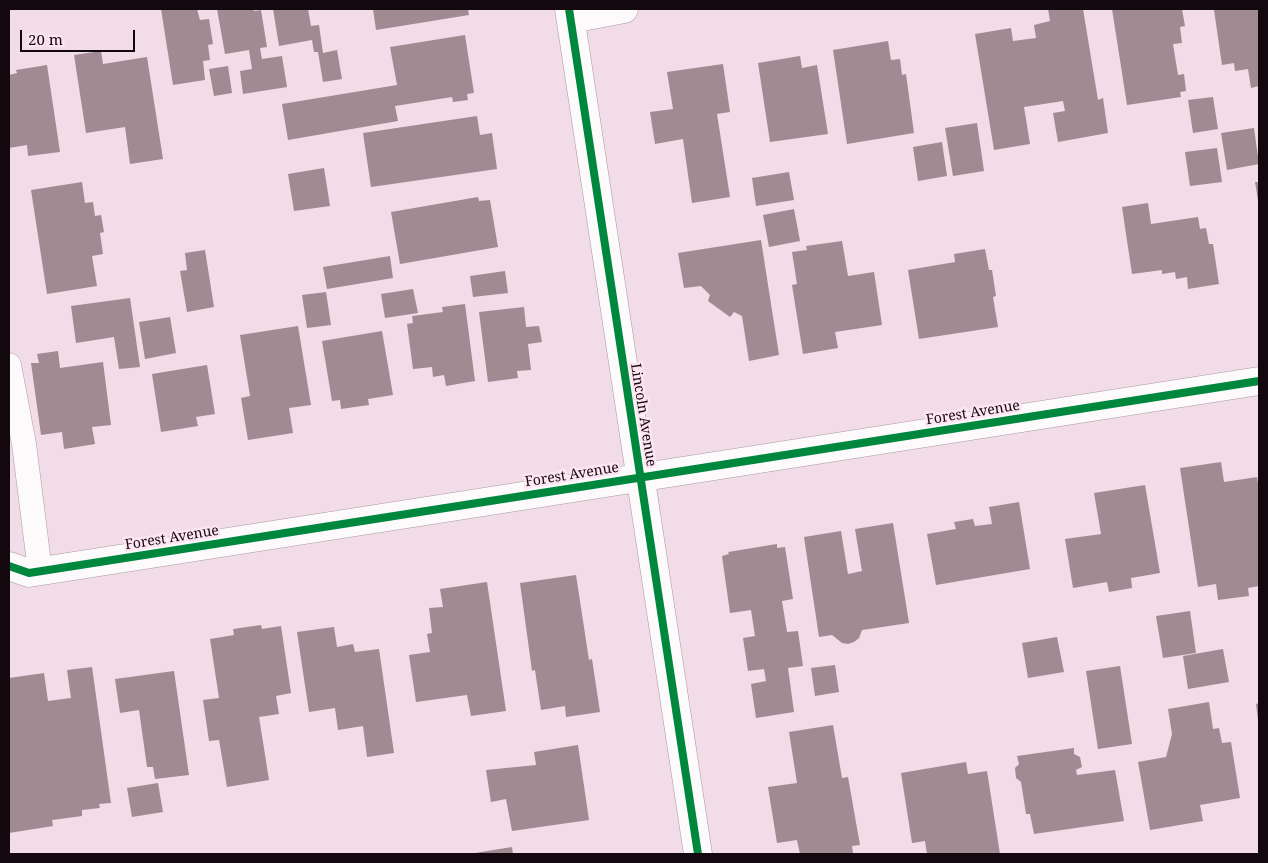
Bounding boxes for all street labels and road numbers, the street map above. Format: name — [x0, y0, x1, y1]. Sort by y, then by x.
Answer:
street label: Lincoln Avenue — [627, 362, 659, 468]
street label: Forest Avenue — [925, 397, 1021, 429]
street label: Forest Avenue — [524, 459, 620, 491]
street label: Forest Avenue — [124, 522, 220, 554]

